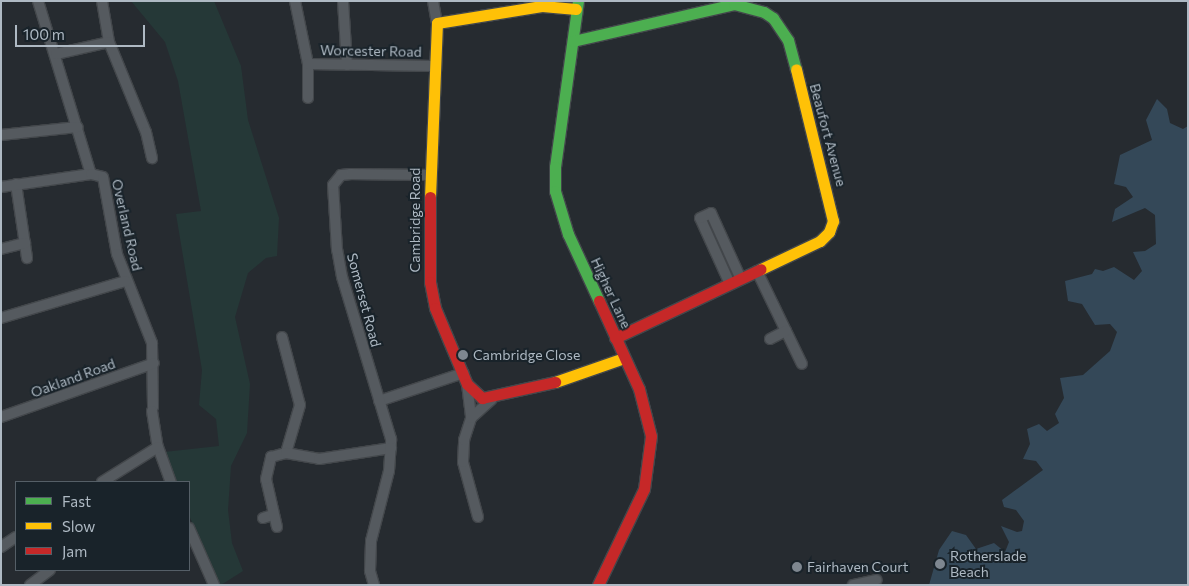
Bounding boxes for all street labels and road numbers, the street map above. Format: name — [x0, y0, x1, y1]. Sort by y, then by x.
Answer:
street label: Worcester Road — [320, 42, 422, 60]
street label: Beaufort Avenue — [806, 82, 850, 188]
street label: Cambridge Road — [407, 168, 423, 272]
street label: Overland Road — [108, 177, 146, 273]
street label: Somerset Road — [343, 251, 385, 349]
street label: Higher Lane — [587, 255, 635, 331]
street label: Oakland Road — [28, 355, 118, 401]

